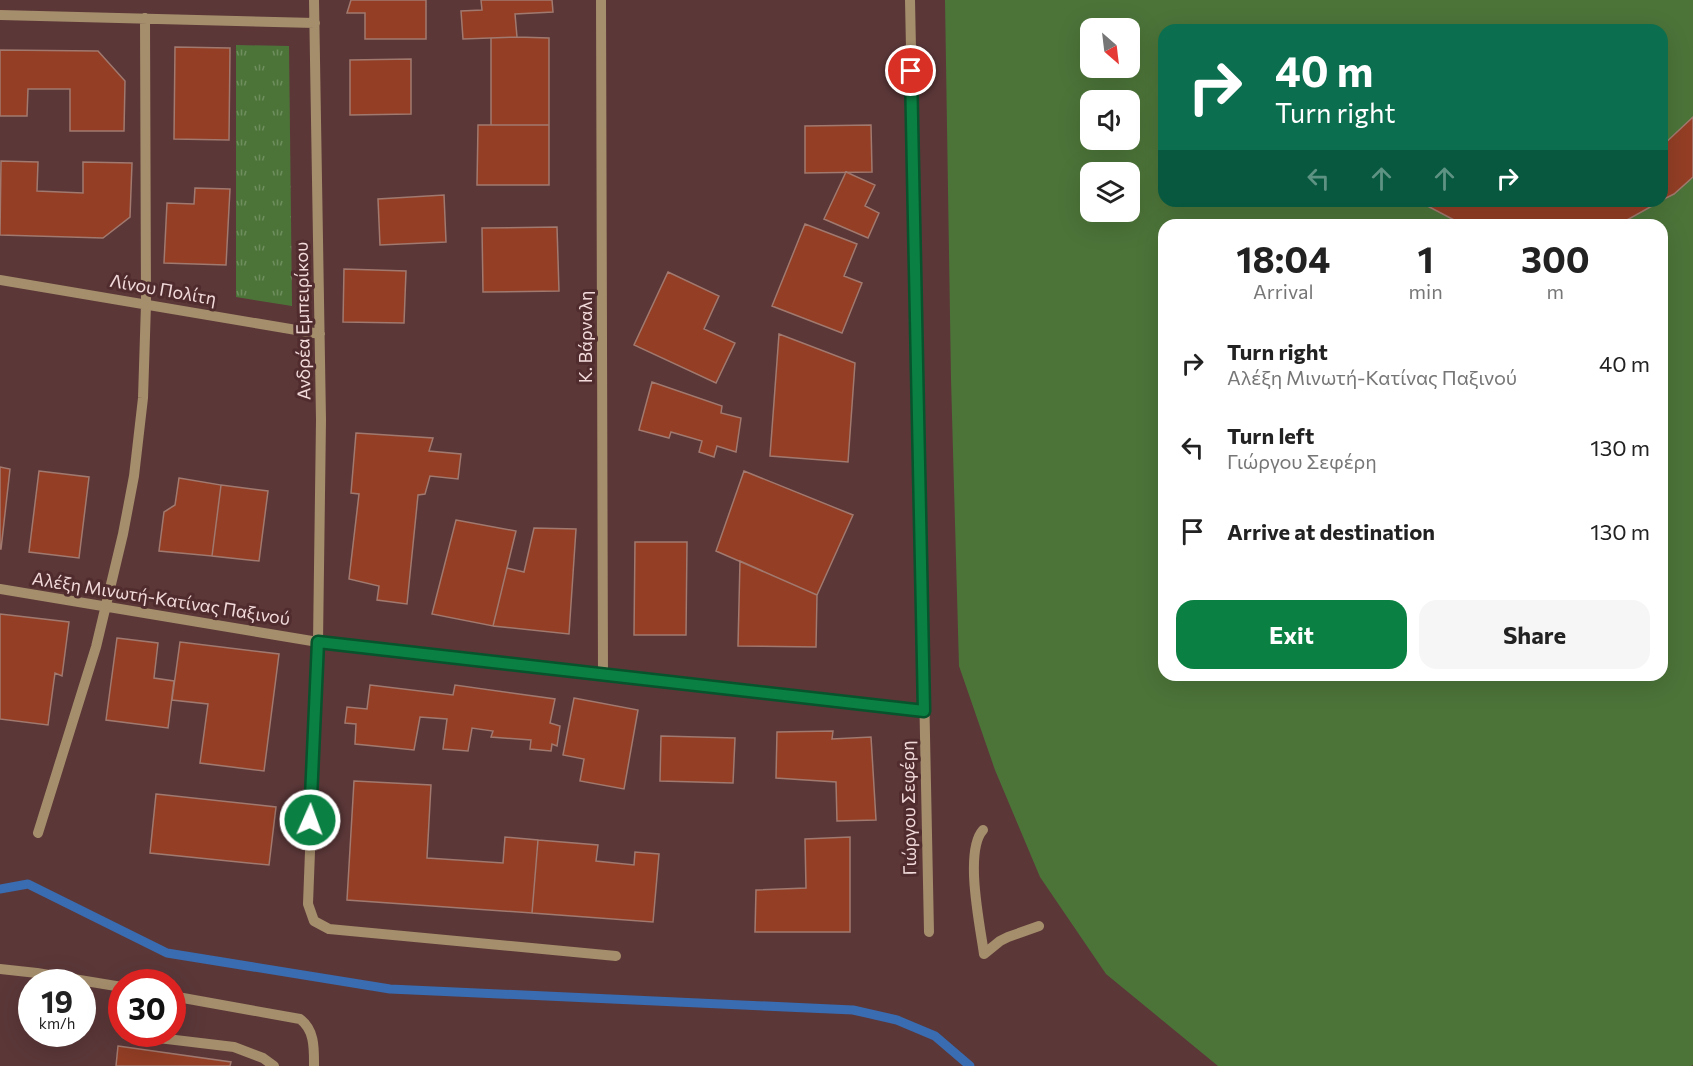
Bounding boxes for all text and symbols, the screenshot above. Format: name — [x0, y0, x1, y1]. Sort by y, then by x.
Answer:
north arrow — [1080, 18, 1140, 78]
map controls — [1080, 18, 1140, 222]
text: 40 m — [1275, 44, 1373, 96]
pin — [885, 45, 936, 96]
icon: right — [1176, 48, 1254, 126]
icon: arrive — [894, 54, 927, 87]
button: sound — [1080, 90, 1140, 150]
text: Turn right — [1275, 96, 1395, 129]
button: layers — [1080, 162, 1140, 222]
icon: left — [1302, 162, 1335, 195]
icon: ahead — [1365, 162, 1398, 195]
icon: ahead — [1428, 162, 1461, 195]
icon: right — [1491, 162, 1524, 195]
text: 18:04 — [1236, 236, 1330, 280]
text: 1 — [1417, 236, 1434, 280]
text: 300 — [1521, 236, 1590, 280]
street label: Ανδρέα Εμπειρίκου — [290, 242, 314, 400]
street label: Λίνου Πολίτη — [108, 269, 218, 309]
text: Arrival — [1253, 279, 1314, 303]
text: min — [1409, 279, 1443, 303]
text: m — [1547, 279, 1564, 303]
street label: Κ. Βάρναλη — [574, 291, 596, 383]
text: Turn right — [1227, 338, 1328, 365]
icon: right — [1176, 347, 1209, 380]
text: 40 m — [1599, 350, 1650, 377]
text: Αλέξη Μινωτή-Κατίνας Παξινού — [1227, 365, 1517, 389]
text: Turn left — [1227, 422, 1314, 449]
icon: left — [1176, 431, 1209, 464]
text: 130 m — [1590, 434, 1650, 461]
text: Γιώργου Σεφέρη — [1227, 449, 1377, 473]
icon: arrive — [1176, 515, 1209, 548]
text: Arrive at destination — [1227, 518, 1435, 545]
text: 130 m — [1590, 518, 1650, 545]
street label: Αλέξη Μινωτή-Κατίνας Παξινού — [31, 567, 292, 629]
button: Exit — [1176, 600, 1407, 669]
button: Share — [1419, 600, 1650, 669]
street label: Γιώργου Σεφέρη — [896, 740, 920, 876]
position arrow — [278, 788, 342, 852]
speed limit sign: 30 — [108, 969, 186, 1047]
text: 19 — [41, 982, 73, 1019]
text: km/h — [39, 1014, 75, 1032]

